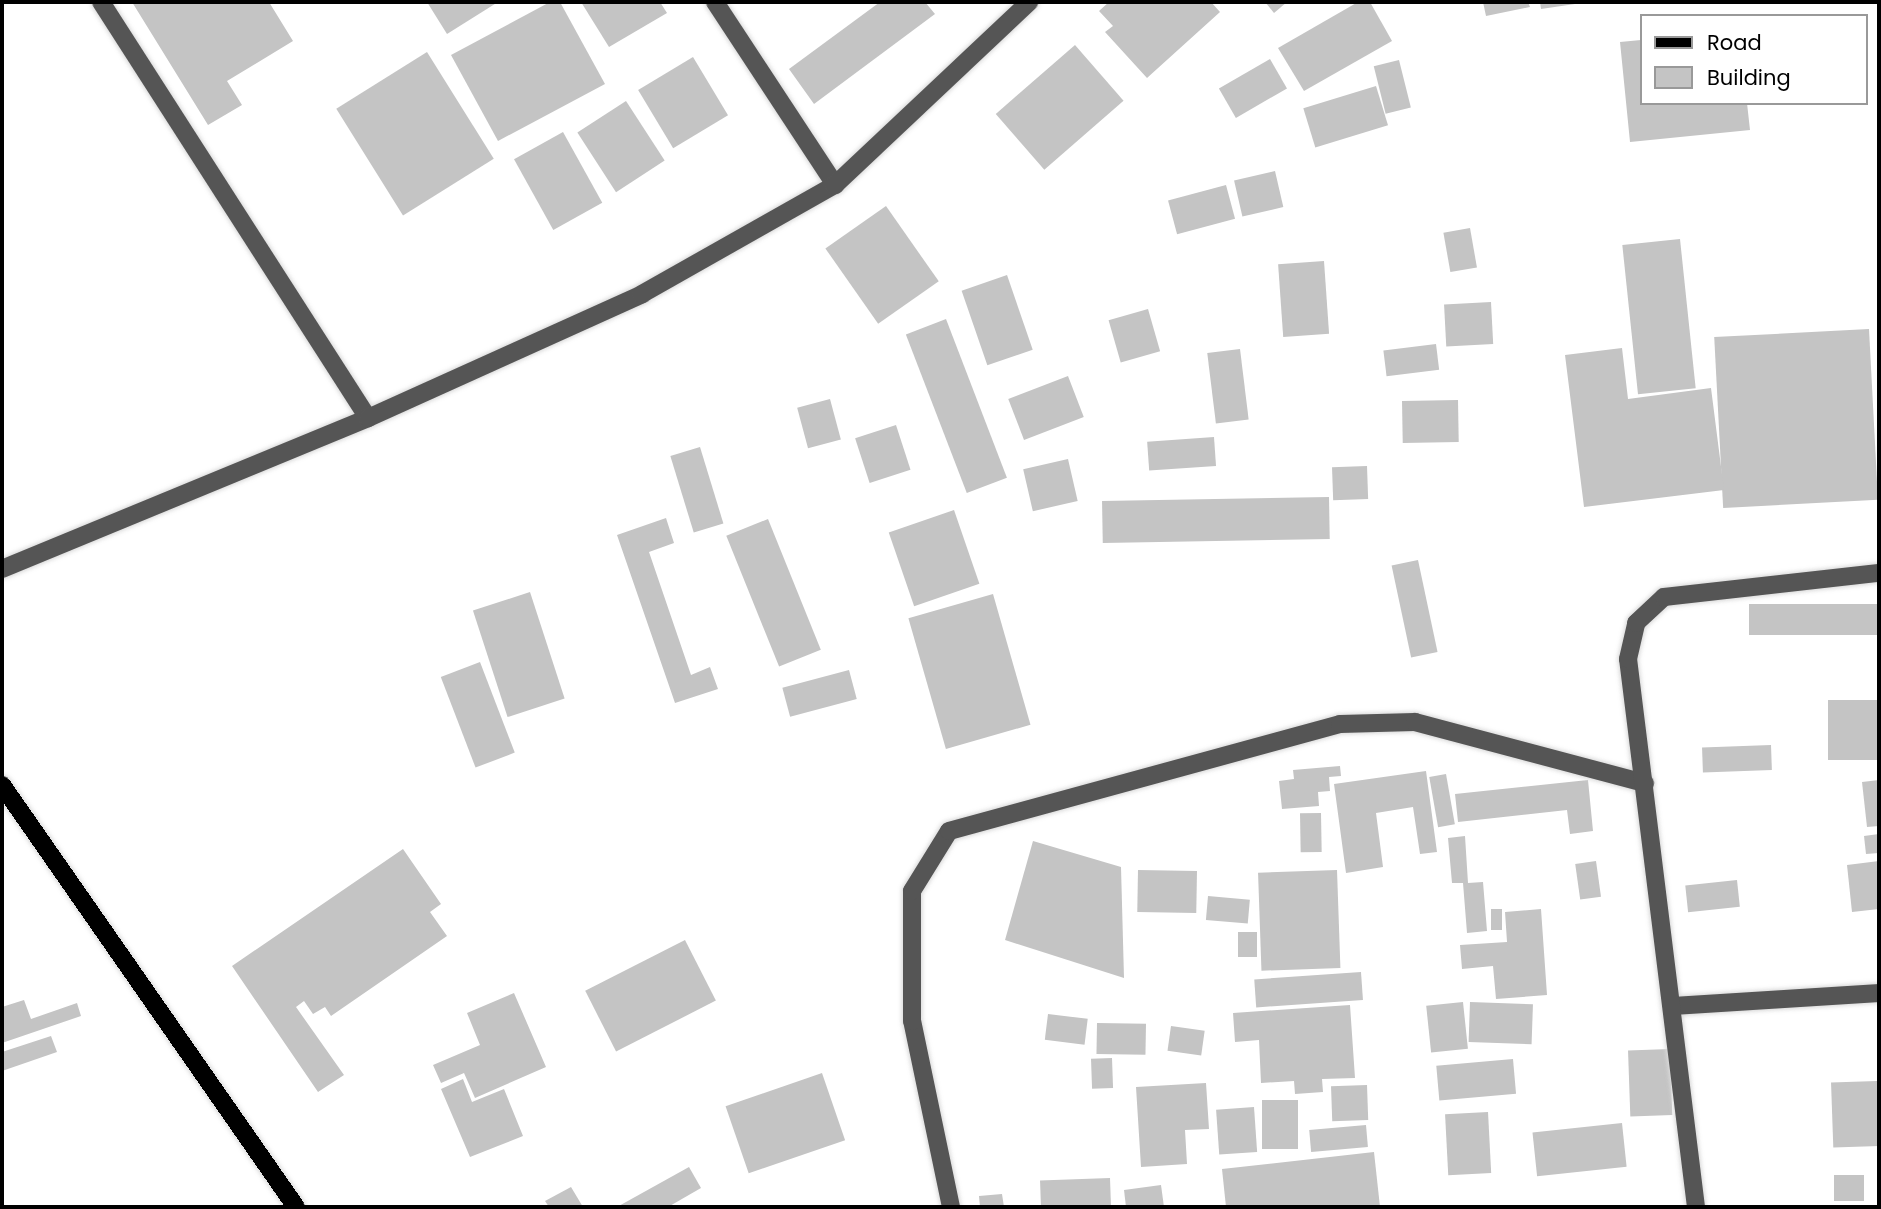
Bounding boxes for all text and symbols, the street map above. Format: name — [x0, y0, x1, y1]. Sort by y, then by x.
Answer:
legend — [1640, 14, 1867, 105]
text: Road — [1707, 28, 1762, 57]
text: Building — [1707, 63, 1791, 92]

